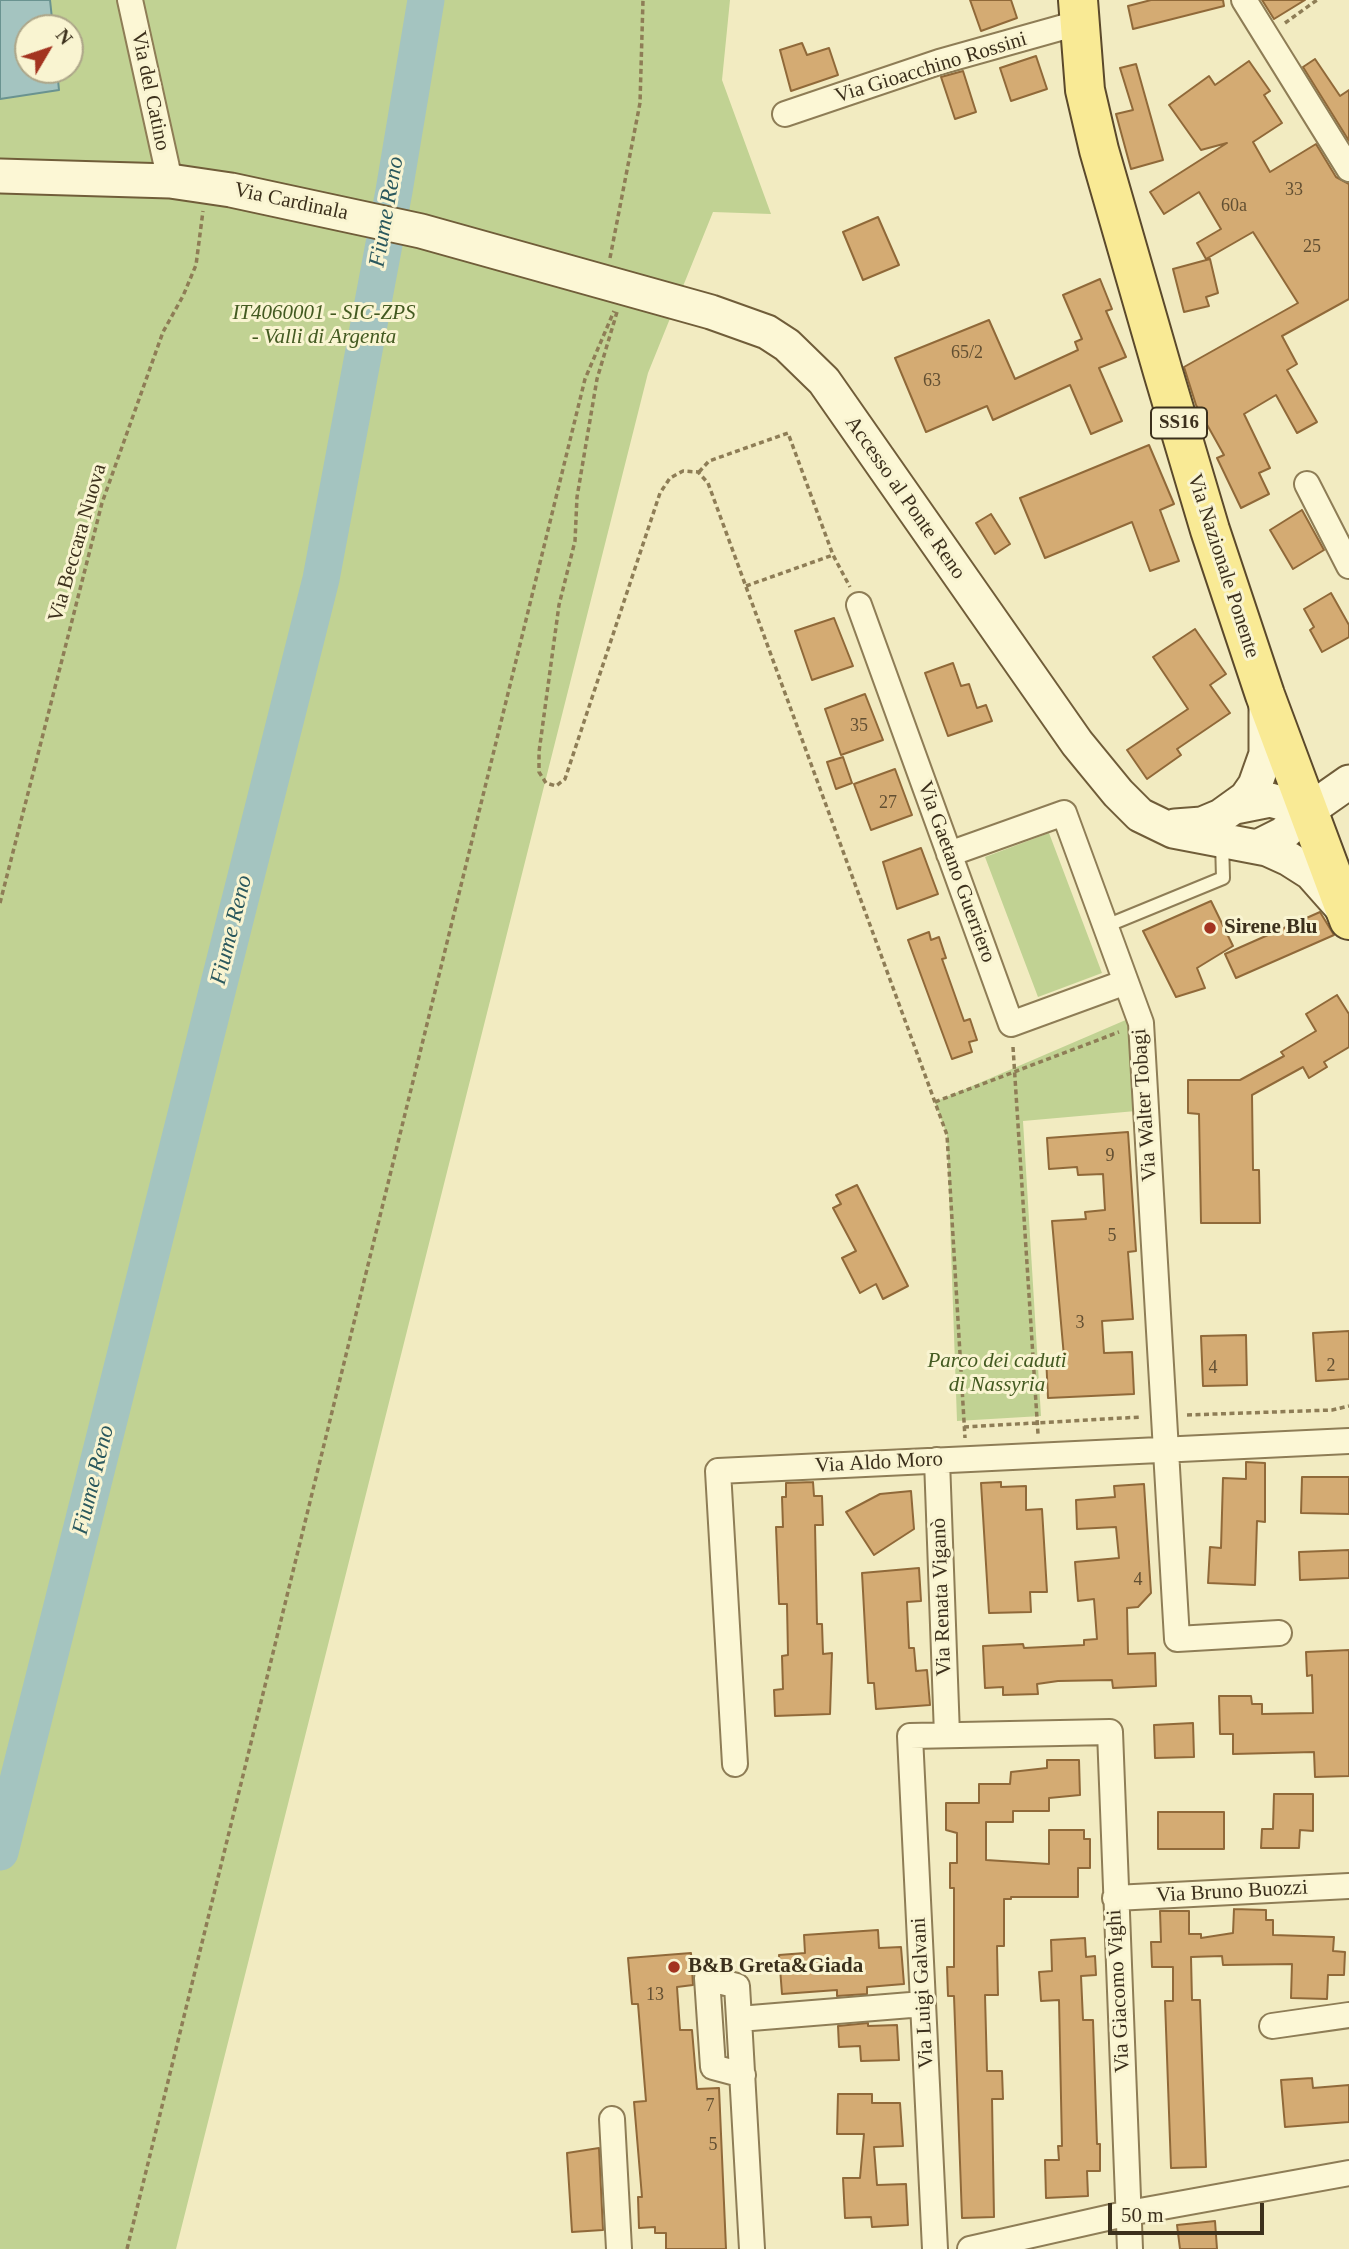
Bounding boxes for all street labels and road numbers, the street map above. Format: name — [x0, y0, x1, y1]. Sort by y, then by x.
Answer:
street label: Via Gioacchino Rossini — [832, 27, 1030, 109]
street label: Via del Catino — [125, 29, 175, 153]
street label: Via Cardinala — [232, 178, 350, 226]
road number: SS16 — [1151, 408, 1207, 438]
street label: Accesso al Ponte Reno — [839, 412, 971, 584]
street label: Via Beccara Nuova — [43, 461, 113, 625]
street label: Via Nazionale Ponente — [1181, 471, 1265, 661]
street label: Via Gaetano Guerriero — [911, 778, 1001, 966]
street label: Via Walter Tobagi — [1127, 1028, 1163, 1182]
street label: Via Aldo Moro — [814, 1447, 944, 1479]
street label: Via Renata Viganò — [927, 1517, 957, 1677]
street label: Via Bruno Buozzi — [1156, 1875, 1308, 1909]
street label: Via Giacomo Vighi — [1102, 1909, 1136, 2073]
street label: Via Luigi Galvani — [906, 1917, 940, 2069]

